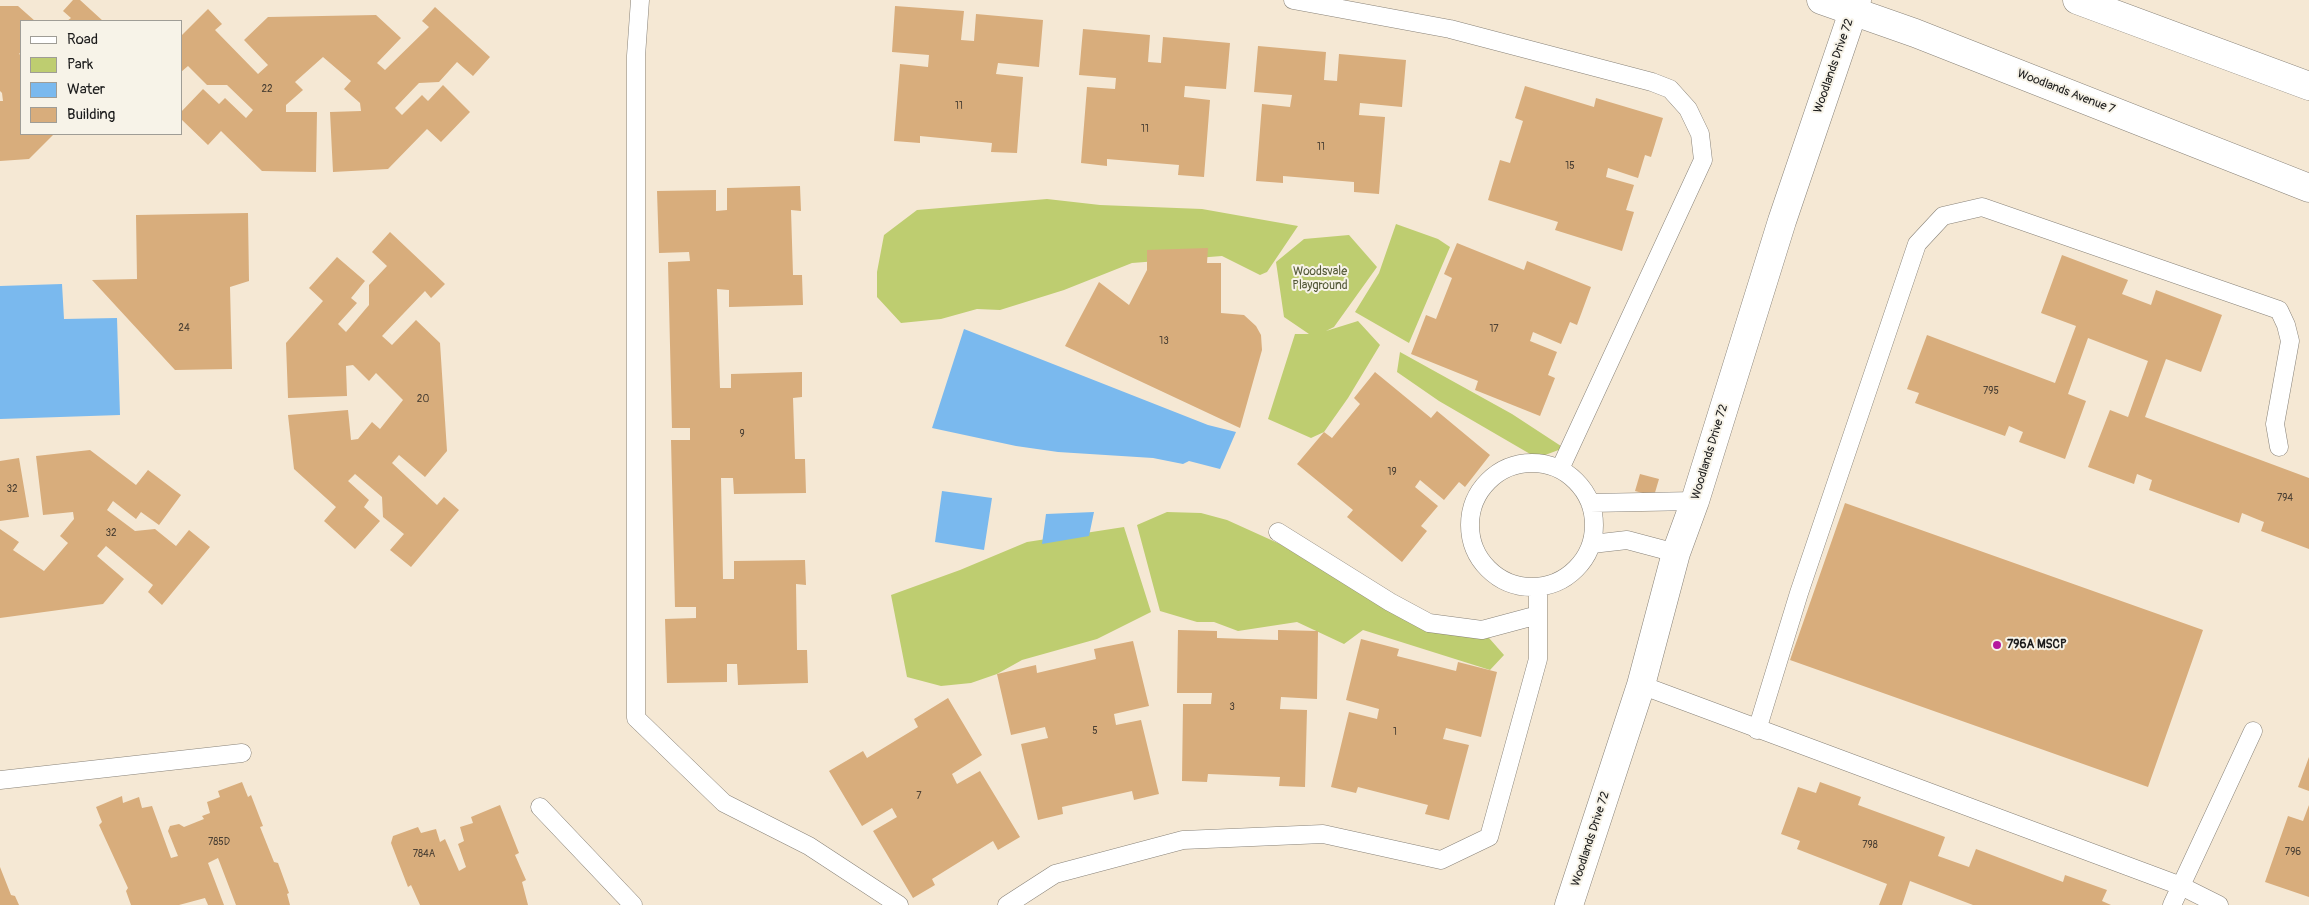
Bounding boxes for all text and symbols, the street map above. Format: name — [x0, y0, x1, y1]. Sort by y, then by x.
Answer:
street label: Woodlands Drive 72 — [1811, 17, 1857, 115]
legend — [20, 20, 182, 135]
text: Road — [67, 30, 98, 49]
text: Park — [67, 55, 93, 74]
street label: Woodlands Avenue 7 — [2015, 67, 2117, 117]
text: Water — [67, 80, 105, 99]
house number: 22 — [261, 83, 273, 95]
house number: 11 — [955, 100, 963, 112]
text: Building — [67, 105, 115, 124]
house number: 11 — [1141, 123, 1149, 135]
house number: 11 — [1317, 141, 1325, 153]
house number: 15 — [1565, 160, 1575, 172]
park label: Woodsvale Playground — [1292, 265, 1348, 293]
house number: 24 — [178, 322, 190, 334]
house number: 17 — [1489, 323, 1499, 335]
house number: 13 — [1159, 335, 1169, 347]
house number: 795 — [1983, 385, 1999, 397]
house number: 20 — [417, 393, 429, 405]
street label: Woodlands Drive 72 — [1689, 403, 1731, 501]
house number: 9 — [739, 428, 745, 440]
house number: 19 — [1387, 466, 1397, 478]
house number: 32 — [6, 483, 18, 495]
house number: 794 — [2277, 492, 2293, 504]
house number: 32 — [105, 527, 117, 539]
place label: 796A MSCP — [2007, 638, 2067, 652]
marker: 796A MSCP — [1991, 639, 2003, 651]
house number: 3 — [1229, 701, 1235, 713]
house number: 5 — [1092, 725, 1098, 737]
house number: 1 — [1393, 726, 1397, 738]
house number: 7 — [916, 790, 922, 802]
street label: Woodlands Drive 72 — [1569, 790, 1613, 888]
house number: 785D — [208, 836, 230, 848]
house number: 798 — [1862, 839, 1878, 851]
house number: 796 — [2285, 846, 2301, 858]
house number: 784A — [413, 848, 435, 860]

